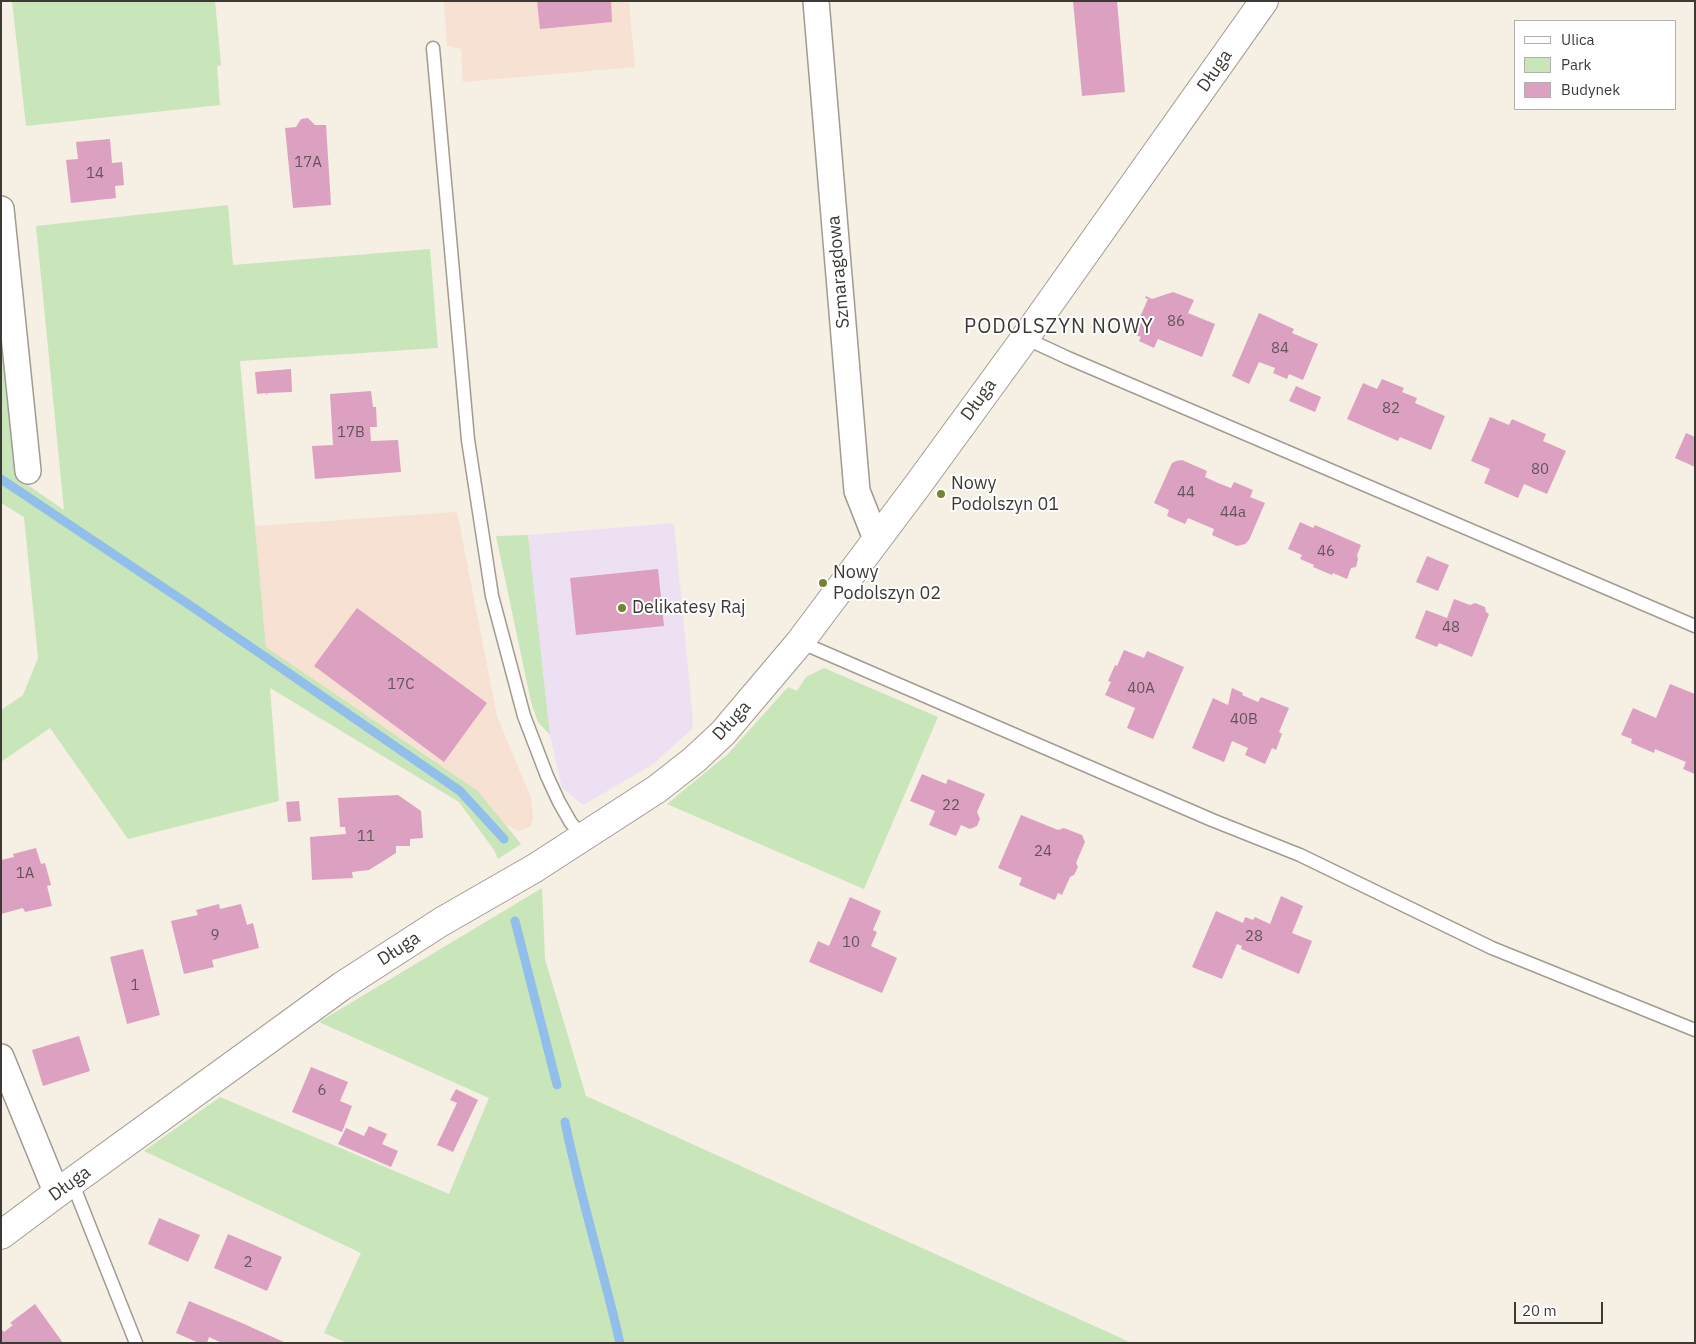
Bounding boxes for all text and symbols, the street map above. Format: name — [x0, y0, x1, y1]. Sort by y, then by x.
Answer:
legend — [1514, 20, 1676, 110]
text: Ulica — [1561, 30, 1595, 49]
street label: Długa — [1193, 46, 1237, 96]
text: Park — [1561, 55, 1591, 74]
text: Budynek — [1561, 80, 1620, 99]
house number: 17A — [294, 154, 322, 172]
house number: 14 — [86, 165, 104, 183]
street label: Szmaragdowa — [823, 215, 855, 329]
house number: 86 — [1167, 313, 1185, 331]
district label: PODOLSZYN NOWY — [962, 315, 1156, 339]
house number: 84 — [1271, 340, 1289, 358]
street label: Długa — [957, 375, 1001, 425]
house number: 82 — [1382, 400, 1400, 418]
house number: 17B — [337, 424, 365, 442]
house number: 80 — [1531, 461, 1549, 479]
place label: Nowy Podolszyn 01 — [951, 473, 1059, 516]
house number: 44 — [1177, 484, 1195, 502]
marker: Nowy Podolszyn 01 — [935, 488, 947, 500]
house number: 44a — [1220, 504, 1246, 522]
house number: 46 — [1317, 543, 1335, 561]
place label: Nowy Podolszyn 02 — [833, 562, 941, 604]
marker: Nowy Podolszyn 02 — [817, 577, 829, 589]
place label: Delikatesy Raj — [632, 597, 746, 619]
marker: Delikatesy Raj — [616, 602, 628, 614]
house number: 48 — [1442, 619, 1460, 637]
house number: 17C — [387, 676, 415, 694]
house number: 40A — [1127, 680, 1155, 698]
street label: Długa — [708, 697, 756, 745]
house number: 40B — [1230, 711, 1258, 729]
house number: 22 — [942, 797, 960, 815]
house number: 11 — [357, 828, 375, 846]
house number: 24 — [1034, 843, 1052, 861]
house number: 1A — [16, 865, 34, 883]
house number: 9 — [211, 927, 219, 945]
street label: Długa — [374, 927, 424, 971]
house number: 28 — [1245, 928, 1263, 946]
house number: 10 — [842, 934, 860, 952]
house number: 1 — [131, 977, 139, 995]
house number: 6 — [318, 1082, 326, 1100]
street label: Długa — [45, 1162, 95, 1206]
house number: 2 — [244, 1254, 252, 1272]
scale bar — [1516, 1292, 1605, 1324]
text: 20 m — [1522, 1301, 1557, 1320]

